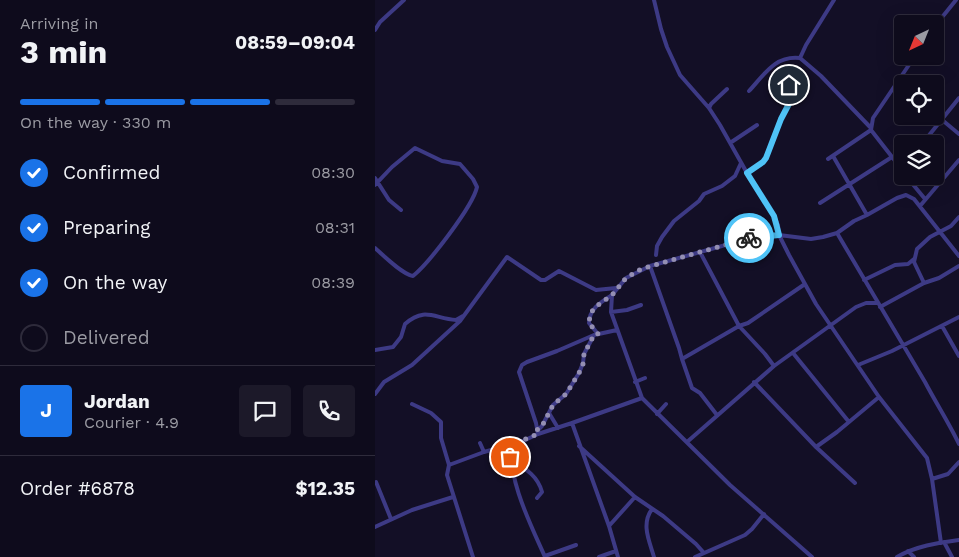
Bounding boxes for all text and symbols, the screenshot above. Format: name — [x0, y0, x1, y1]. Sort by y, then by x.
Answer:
text: Arriving in — [20, 14, 98, 33]
north arrow — [894, 15, 944, 65]
map controls — [894, 15, 944, 185]
text: 08:59–09:04 — [235, 31, 355, 54]
text: 3 min — [20, 33, 107, 71]
pin — [768, 64, 810, 106]
icon: home — [775, 71, 803, 99]
button: locate — [894, 75, 944, 125]
text: On the way · 330 m — [20, 113, 171, 132]
button: layers — [894, 135, 944, 185]
icon: check — [20, 159, 48, 187]
text: Confirmed — [63, 161, 160, 184]
text: 08:30 — [311, 163, 355, 182]
courier — [724, 213, 774, 263]
icon: check — [20, 214, 48, 242]
text: Preparing — [63, 216, 150, 239]
text: 08:31 — [315, 218, 355, 237]
icon: bike — [735, 224, 763, 252]
icon: check — [20, 269, 48, 297]
text: On the way — [63, 271, 167, 294]
text: 08:39 — [311, 273, 355, 292]
text: Delivered — [63, 326, 150, 349]
button: chat — [239, 385, 291, 437]
button: phone — [303, 385, 355, 437]
text: Jordan — [84, 390, 150, 413]
text: J — [40, 399, 52, 422]
text: Courier · 4.9 — [84, 413, 179, 432]
pin — [489, 436, 531, 478]
icon: bag — [496, 443, 524, 471]
text: Order #6878 — [20, 477, 135, 500]
text: $12.35 — [295, 477, 355, 500]

